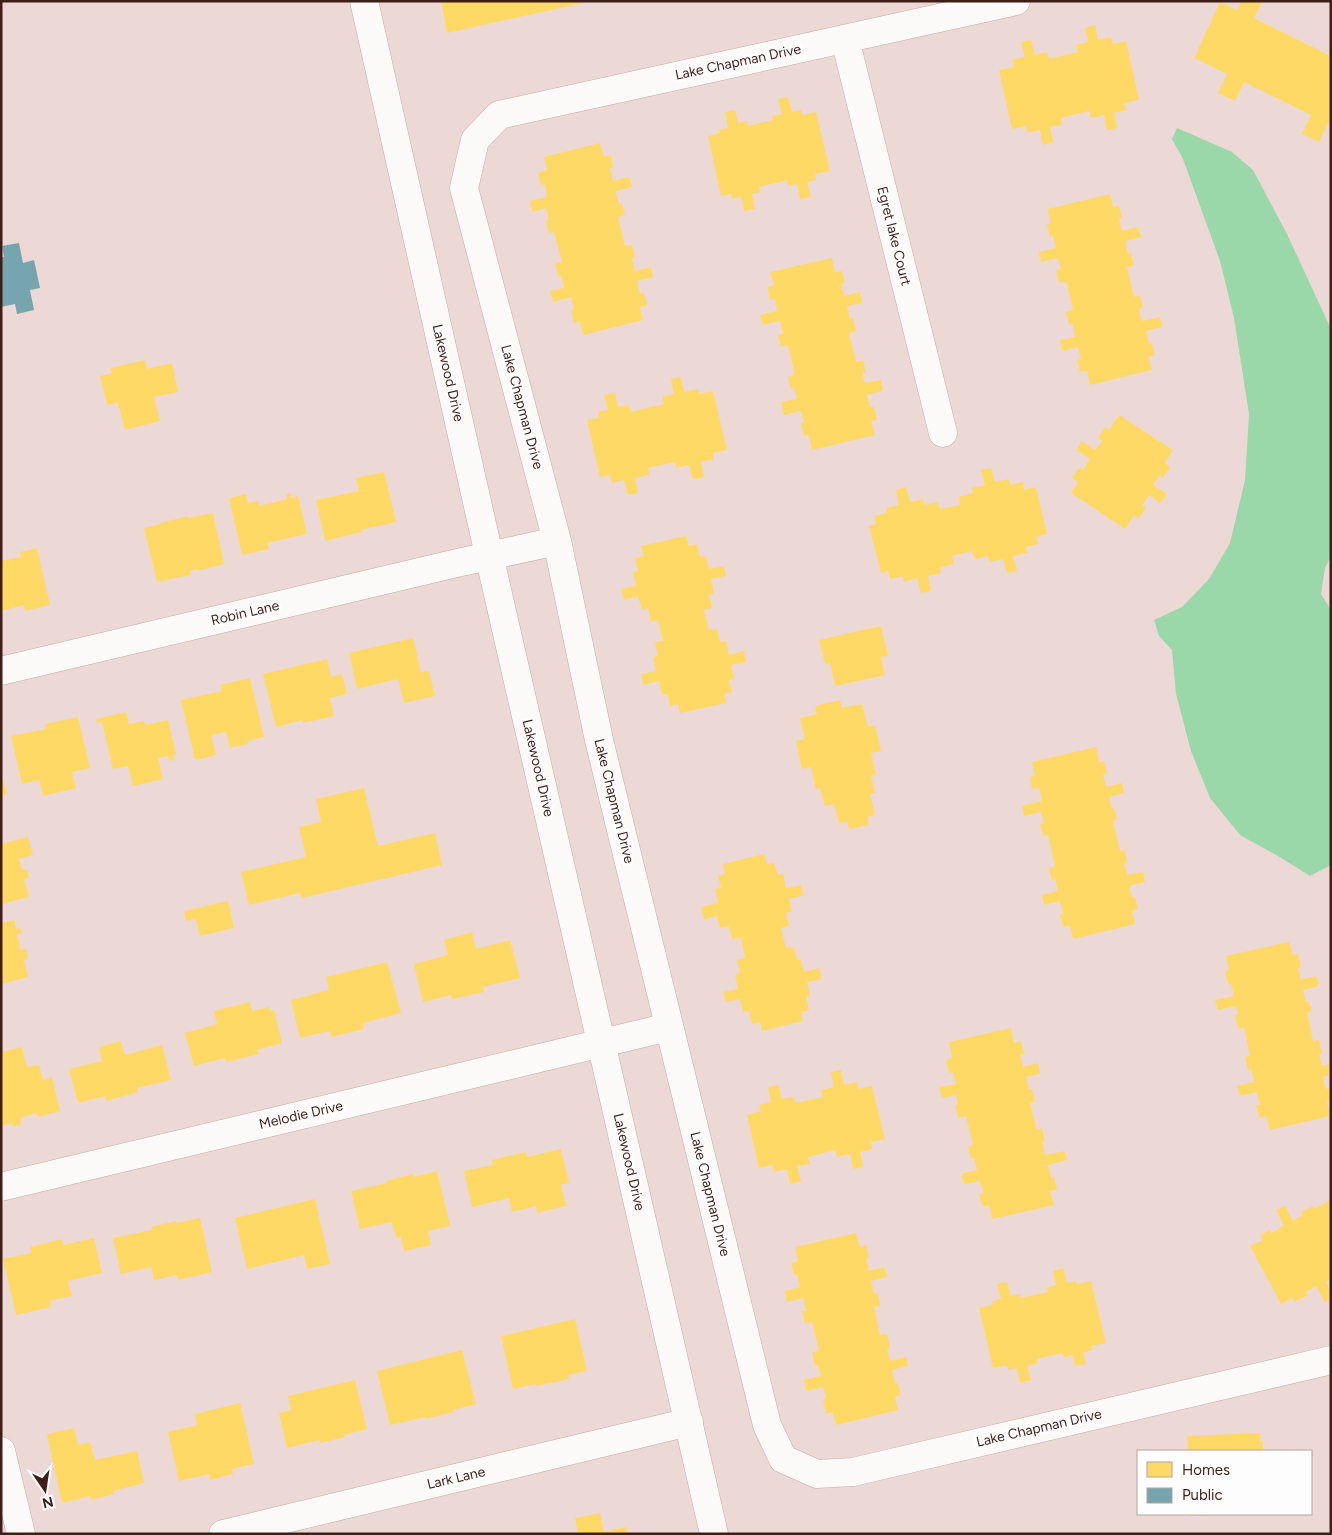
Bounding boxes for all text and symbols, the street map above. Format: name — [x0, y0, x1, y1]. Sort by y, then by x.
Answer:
street label: Lake Chapman Drive — [674, 40, 803, 84]
street label: Egret lake Court — [873, 185, 915, 287]
street label: Lakewood Drive — [429, 323, 468, 424]
street label: Lake Chapman Drive — [497, 343, 547, 471]
street label: Robin Lane — [209, 597, 281, 629]
street label: Lakewood Drive — [519, 718, 558, 819]
street label: Lake Chapman Drive — [590, 737, 638, 866]
street label: Melodie Drive — [257, 1097, 345, 1133]
street label: Lakewood Drive — [610, 1112, 649, 1213]
street label: Lake Chapman Drive — [686, 1130, 734, 1259]
street label: Lake Chapman Drive — [975, 1405, 1104, 1451]
legend — [1137, 1450, 1312, 1515]
text: Homes — [1182, 1461, 1230, 1479]
street label: Lark Lane — [425, 1463, 487, 1493]
north arrow — [20, 1465, 70, 1515]
text: Public — [1182, 1486, 1223, 1504]
text: N — [41, 1493, 55, 1512]

